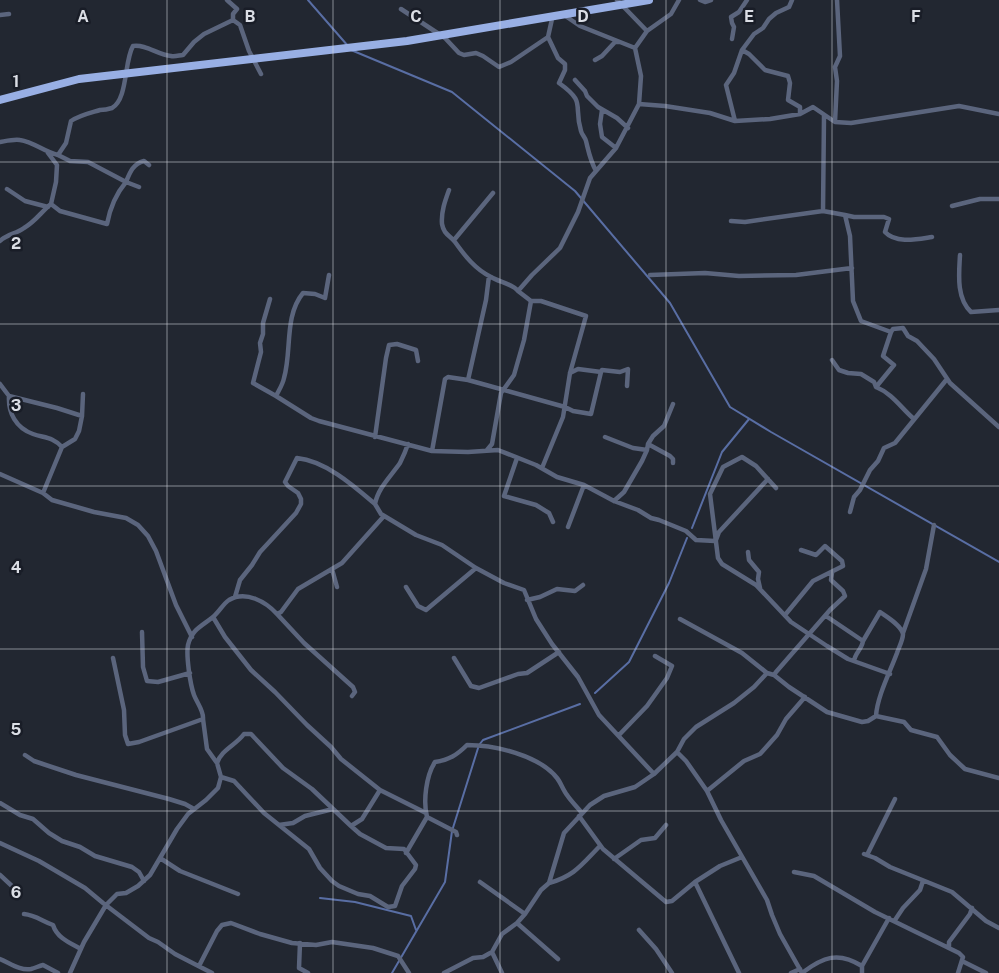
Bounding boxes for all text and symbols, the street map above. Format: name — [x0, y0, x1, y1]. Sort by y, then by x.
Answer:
text: A — [77, 7, 89, 26]
text: B — [245, 7, 256, 26]
text: C — [410, 7, 422, 26]
text: D — [577, 7, 589, 26]
text: E — [744, 7, 754, 26]
text: F — [911, 7, 921, 26]
text: 1 — [13, 72, 19, 91]
text: 2 — [11, 234, 21, 253]
text: 3 — [11, 396, 21, 415]
text: 4 — [11, 558, 22, 577]
text: 5 — [11, 720, 22, 739]
text: 6 — [11, 883, 21, 902]

